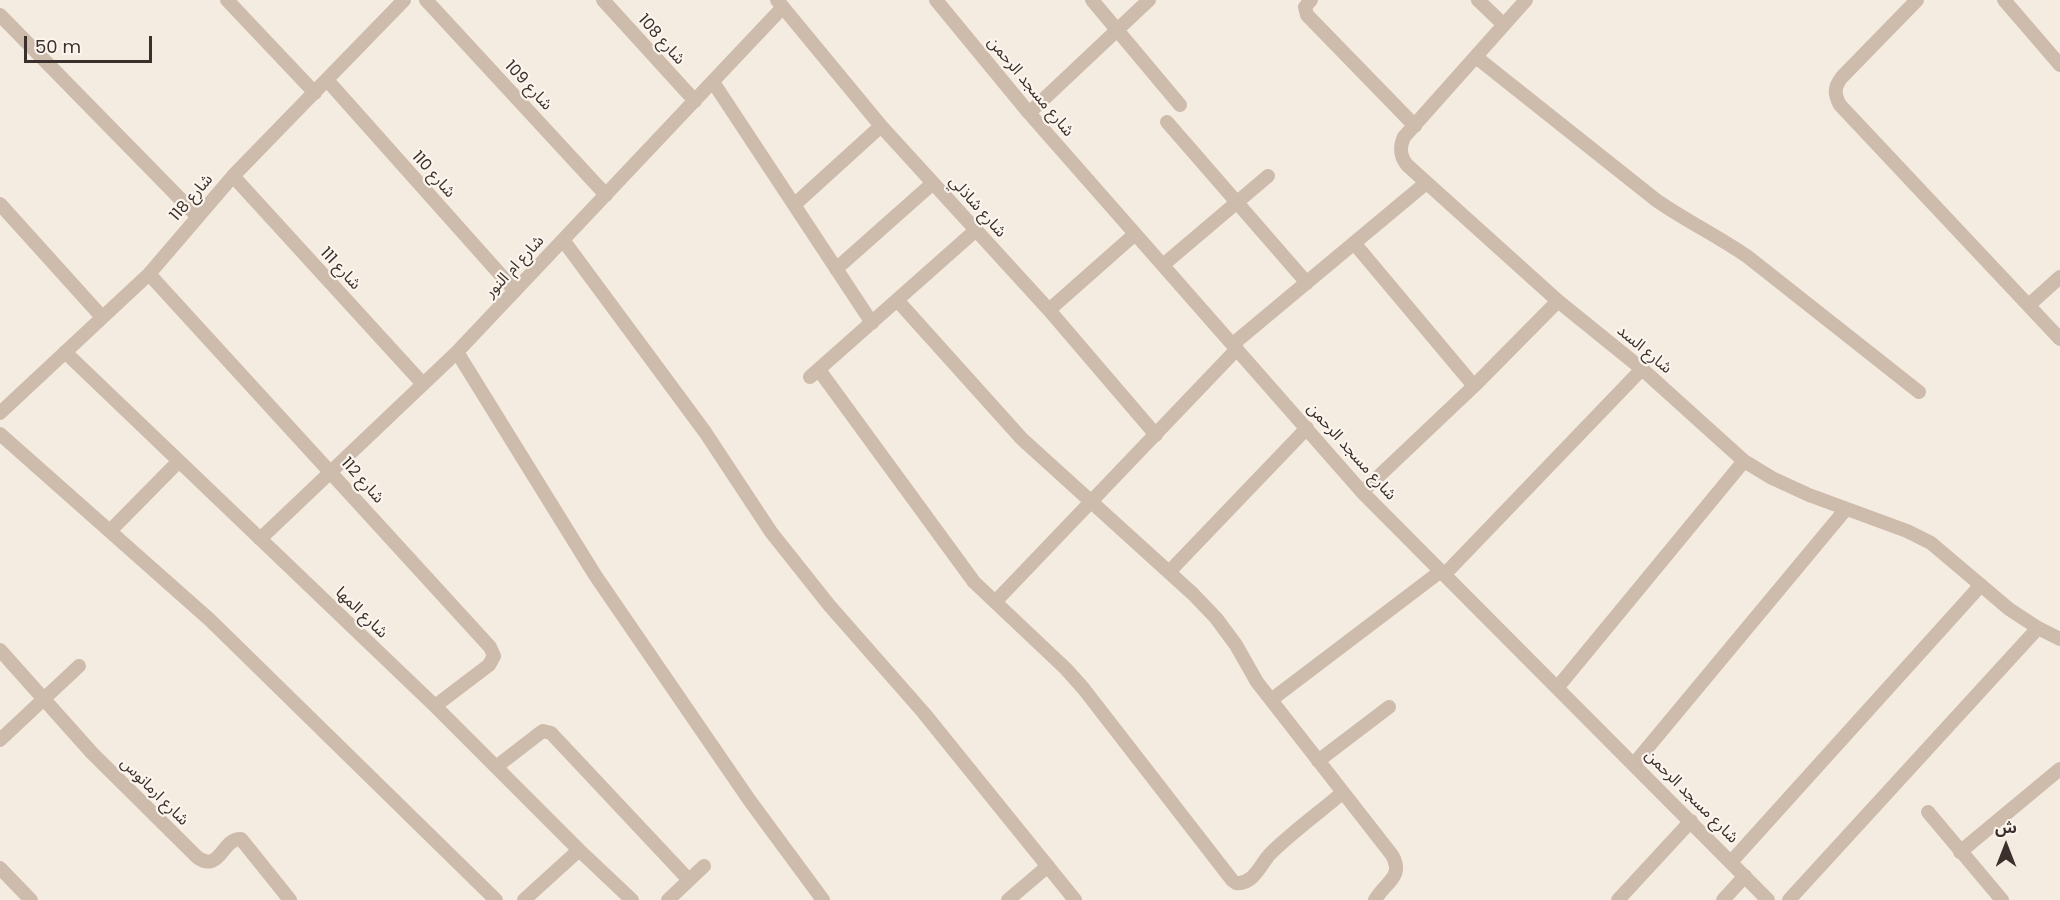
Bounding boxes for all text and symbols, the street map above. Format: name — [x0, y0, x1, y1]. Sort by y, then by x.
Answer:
street label: شارع 108 — [634, 11, 688, 69]
scale bar — [27, 24, 154, 62]
street label: شارع مسجد الرحمن — [983, 33, 1077, 141]
text: 50 m — [35, 34, 81, 59]
street label: شارع 109 — [500, 57, 556, 115]
street label: شارع 110 — [407, 148, 459, 202]
street label: شارع 118 — [166, 171, 218, 225]
street label: شارع شاذلي — [944, 172, 1010, 242]
street label: شارع ام النور — [481, 232, 549, 302]
street label: شارع 111 — [316, 244, 364, 294]
street label: شارع السد — [1613, 322, 1675, 378]
street label: شارع مسجد الرحمن — [1302, 399, 1400, 505]
street label: شارع 112 — [336, 454, 388, 508]
street label: شارع المها — [331, 583, 391, 643]
street label: شارع مسجد الرحمن — [1640, 746, 1742, 848]
street label: شارع ارمانوس — [116, 754, 192, 830]
north arrow — [1976, 816, 2036, 876]
text: ش — [1995, 816, 2017, 839]

